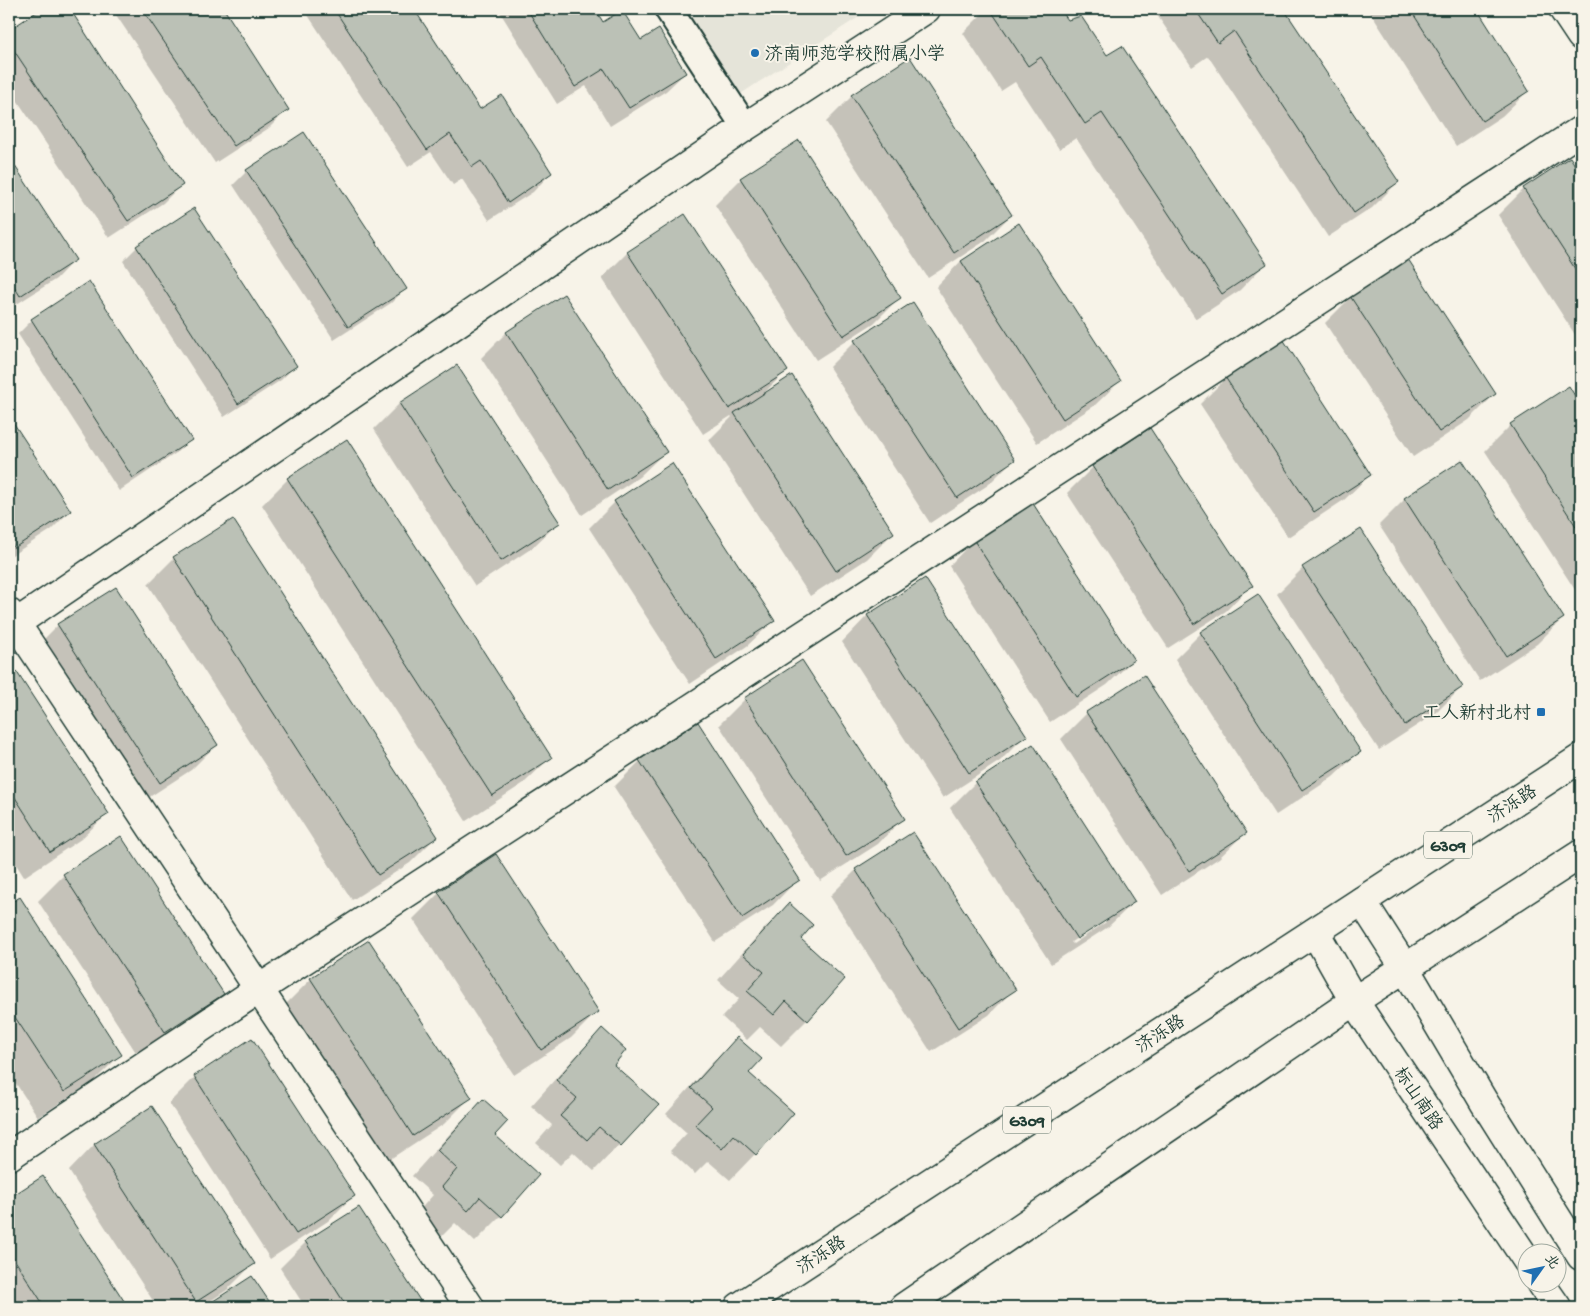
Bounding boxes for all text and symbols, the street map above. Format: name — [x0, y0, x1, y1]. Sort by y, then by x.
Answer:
place label: 济南师范学校附属小学 — [765, 44, 945, 66]
marker: 济南师范学校附属小学 — [749, 47, 761, 59]
place label: 工人新村北村 — [1423, 703, 1531, 725]
marker: 工人新村北村 — [1535, 706, 1547, 718]
street label: 济泺路 — [1484, 781, 1542, 829]
road number: G309 — [1424, 832, 1472, 858]
street label: 济泺路 — [1132, 1011, 1190, 1059]
street label: 标山南路 — [1388, 1063, 1447, 1135]
road number: G309 — [1003, 1106, 1051, 1134]
street label: 济泺路 — [793, 1232, 851, 1280]
north arrow — [1518, 1244, 1568, 1294]
text: 北 — [1540, 1252, 1562, 1273]

